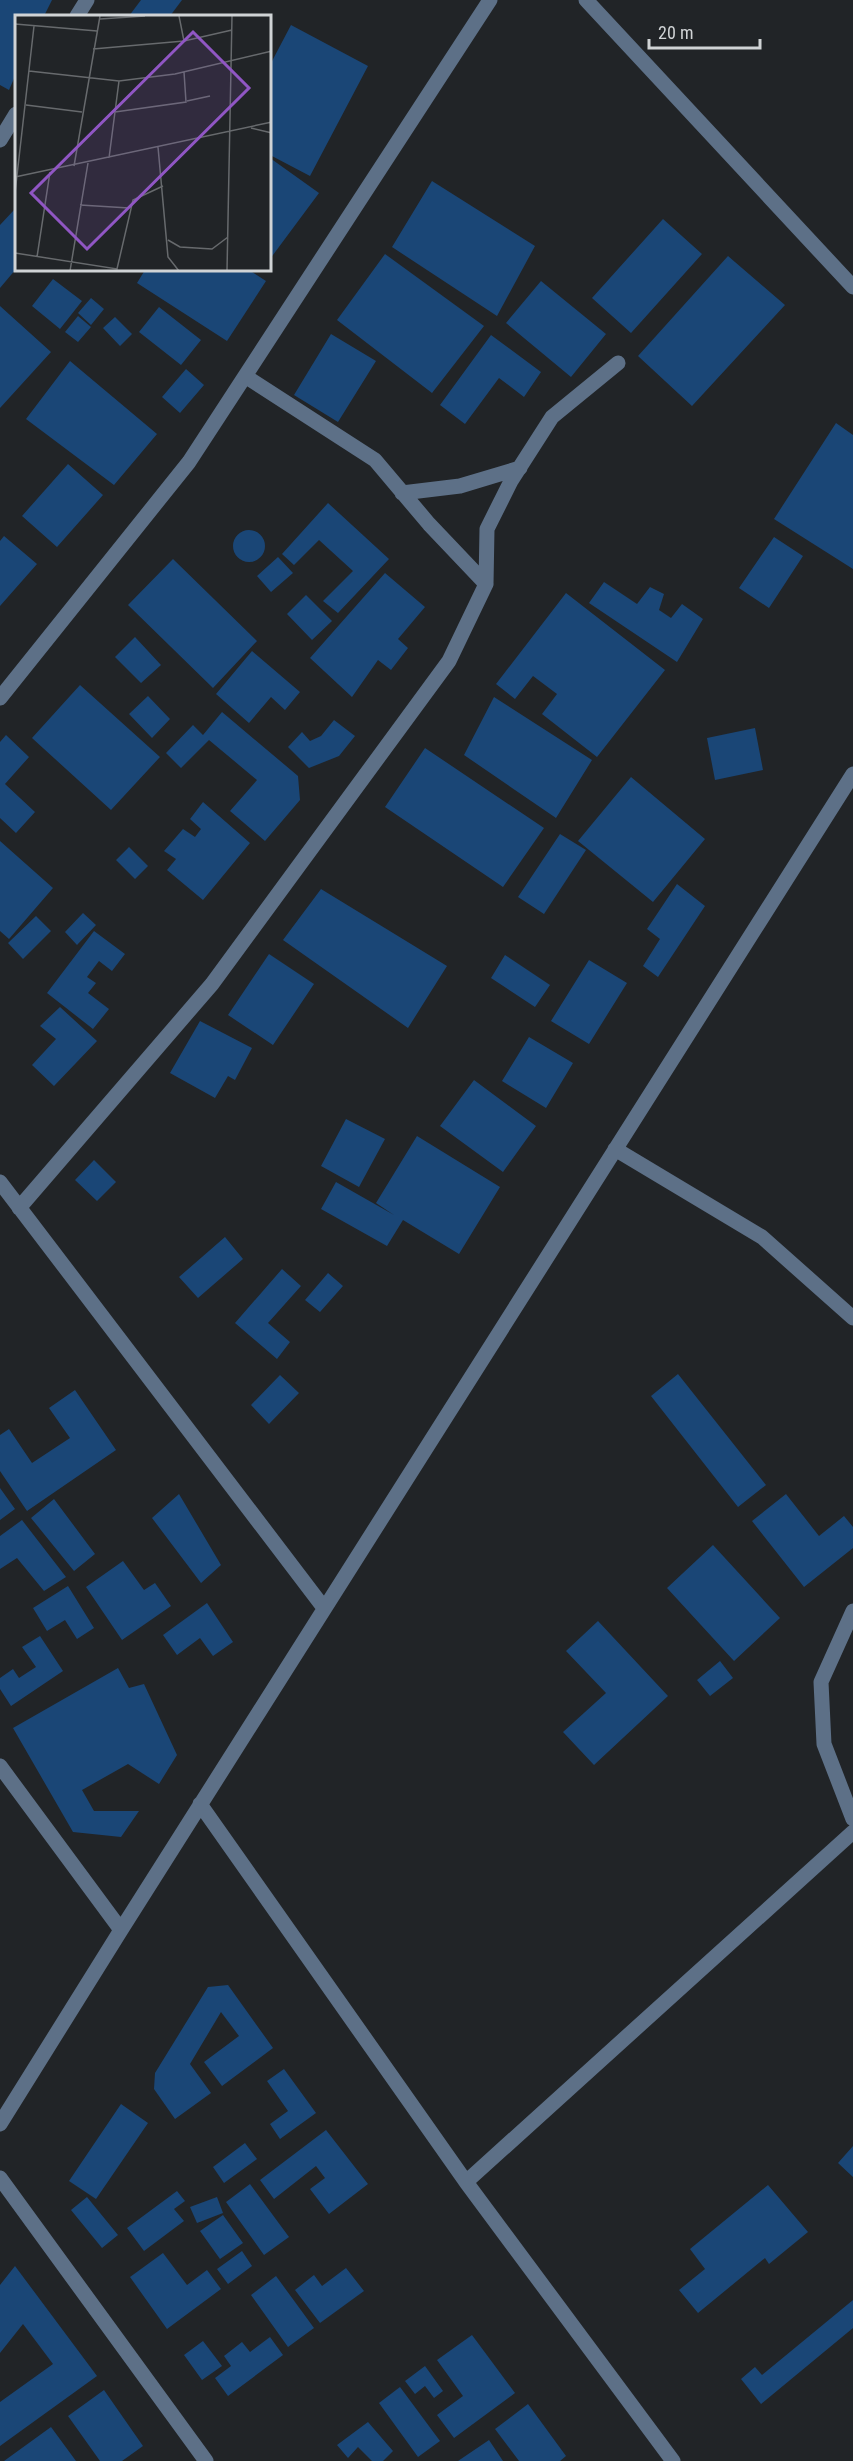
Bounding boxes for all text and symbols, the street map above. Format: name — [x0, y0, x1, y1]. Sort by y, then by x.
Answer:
scale bar — [649, 12, 760, 50]
inset map — [15, 15, 272, 272]
text: 20 m — [658, 22, 693, 43]

